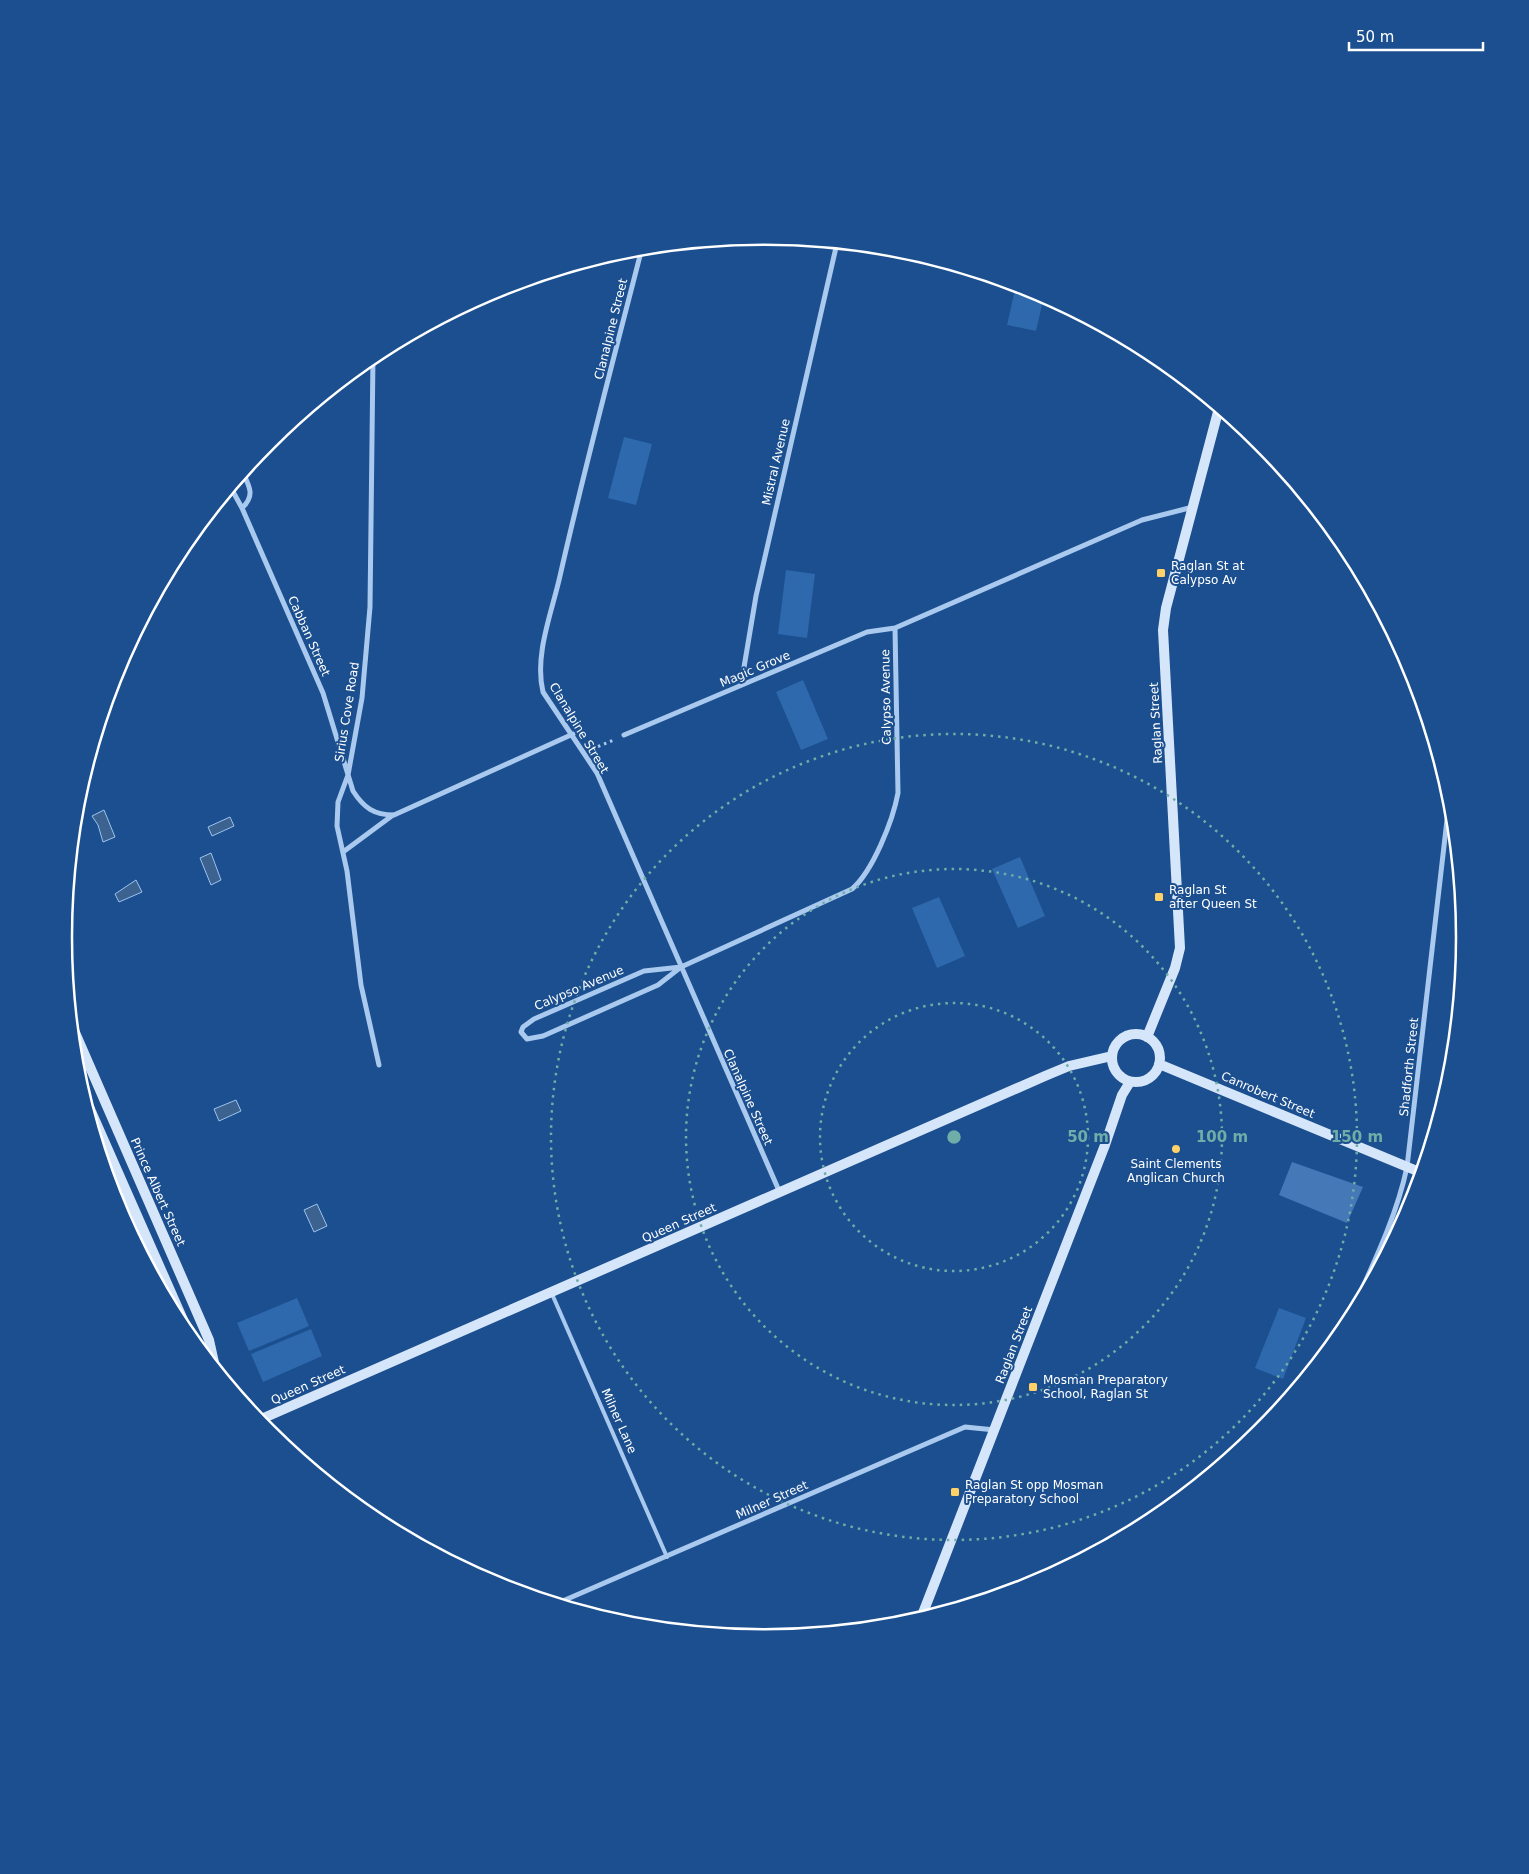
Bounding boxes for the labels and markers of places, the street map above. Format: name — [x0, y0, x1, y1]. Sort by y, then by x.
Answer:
place label: Raglan St at Calypso Av — [1171, 559, 1245, 587]
marker: Raglan St at Calypso Av — [1155, 567, 1167, 579]
place label: Raglan St after Queen St — [1169, 883, 1257, 911]
marker: Raglan St after Queen St — [1153, 891, 1165, 903]
centre of rings — [945, 1128, 963, 1146]
marker: Saint Clements Anglican Church — [1170, 1143, 1182, 1155]
place label: Saint Clements Anglican Church — [1127, 1157, 1225, 1185]
place label: Mosman Preparatory School, Raglan St — [1043, 1373, 1168, 1401]
marker: Mosman Preparatory School, Raglan St — [1027, 1381, 1039, 1393]
place label: Raglan St opp Mosman Preparatory School — [965, 1478, 1103, 1506]
marker: Raglan St opp Mosman Preparatory School — [949, 1486, 961, 1498]

